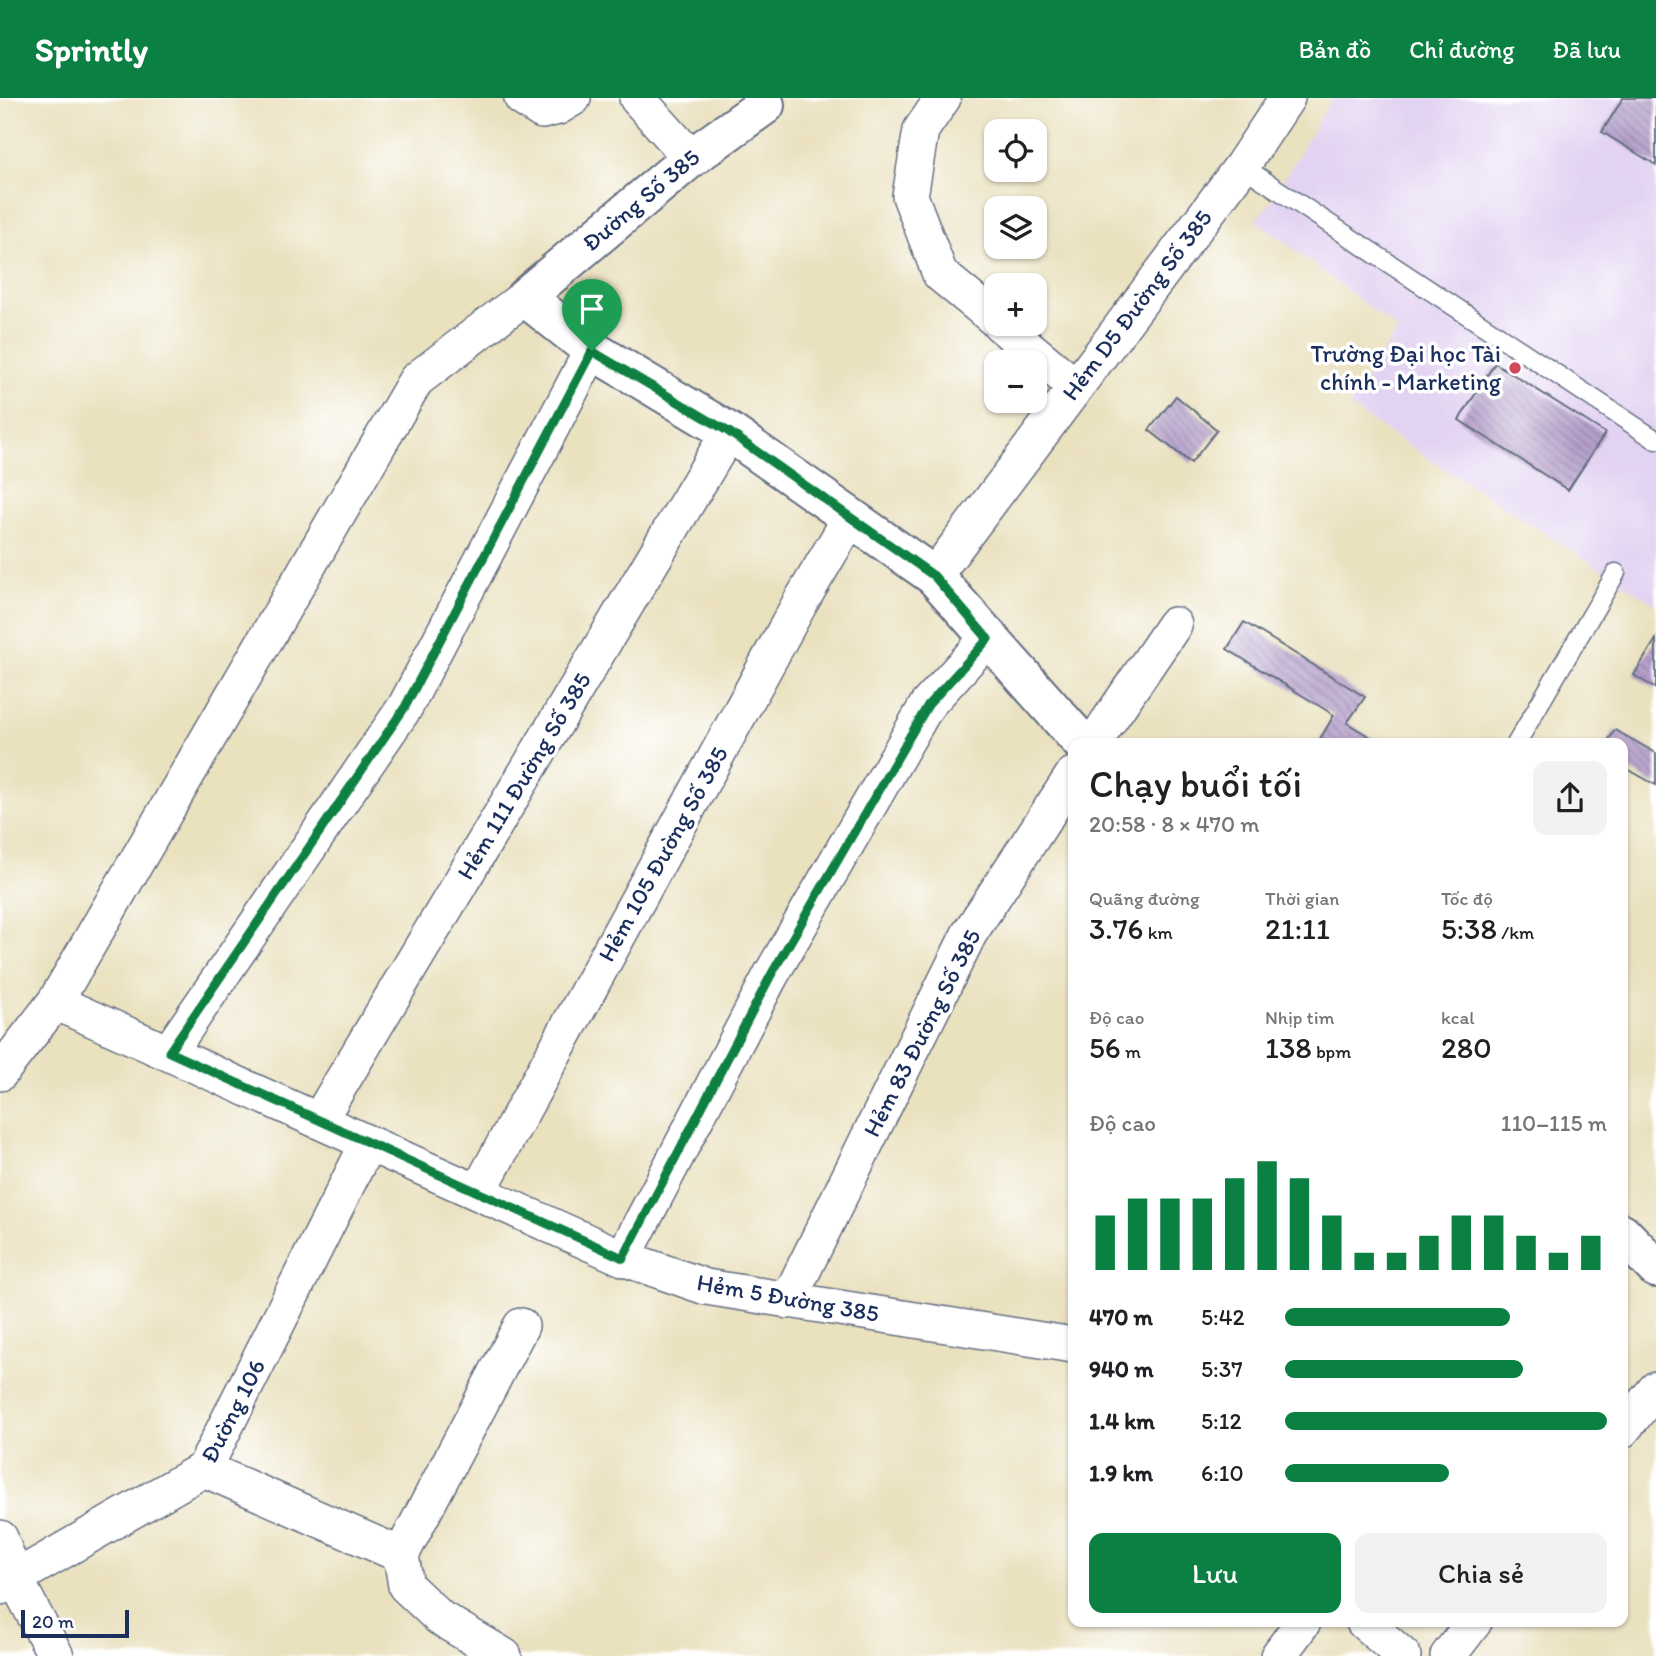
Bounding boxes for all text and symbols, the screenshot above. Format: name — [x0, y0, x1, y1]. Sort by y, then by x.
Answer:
text: Sprintly — [35, 30, 148, 69]
text: Bản đồ — [1299, 35, 1371, 64]
text: Chỉ đường — [1409, 35, 1515, 64]
text: Đã lưu — [1553, 35, 1621, 64]
map controls — [984, 119, 1047, 413]
button: locate — [984, 119, 1047, 182]
street label: Đường Số 385 — [576, 142, 705, 257]
button: layers — [984, 196, 1047, 259]
street label: Hẻm D5 Đường Số 385 — [1055, 204, 1218, 406]
button: + — [984, 273, 1047, 336]
pin — [562, 279, 622, 351]
icon: arrive — [573, 290, 611, 328]
place label: Trường Đại học Tài chính - Marketing — [1310, 339, 1502, 396]
button: − — [984, 350, 1047, 413]
marker: Trường Đại học Tài chính - Marketing — [1507, 360, 1523, 376]
street label: Hẻm 111 Đường Số 385 — [450, 667, 597, 885]
street label: Hẻm 105 Đường Số 385 — [591, 741, 734, 966]
text: Chạy buổi tối — [1089, 761, 1302, 807]
button: share — [1533, 761, 1607, 835]
text: 20:58 · 8 × 470 m — [1089, 810, 1260, 838]
text: Quãng đường — [1089, 887, 1200, 910]
text: Thời gian — [1265, 887, 1339, 910]
text: Tốc độ — [1441, 887, 1493, 910]
text: 3.76 — [1089, 910, 1143, 947]
text: 21:11 — [1265, 910, 1330, 947]
text: 5:38 — [1441, 910, 1497, 947]
text: km — [1143, 921, 1173, 944]
text: /km — [1497, 921, 1534, 944]
street label: Hẻm 83 Đường Số 385 — [857, 924, 987, 1141]
text: Độ cao — [1089, 1006, 1144, 1029]
text: Nhịp tim — [1265, 1006, 1335, 1029]
text: kcal — [1441, 1006, 1475, 1029]
text: 56 — [1089, 1029, 1121, 1066]
text: 138 — [1265, 1029, 1312, 1066]
text: 280 — [1441, 1029, 1492, 1066]
text: m — [1121, 1040, 1141, 1063]
text: bpm — [1312, 1040, 1351, 1063]
text: Độ cao — [1089, 1109, 1156, 1137]
text: 110–115 m — [1501, 1109, 1607, 1137]
street label: Hẻm 5 Đường 385 — [695, 1267, 881, 1328]
text: 470 m — [1089, 1303, 1153, 1331]
text: 5:42 — [1201, 1303, 1245, 1331]
street label: Đường 106 — [194, 1354, 271, 1468]
text: 940 m — [1089, 1355, 1154, 1383]
text: 5:37 — [1201, 1355, 1243, 1383]
text: 1.4 km — [1089, 1407, 1155, 1435]
text: 5:12 — [1201, 1407, 1241, 1435]
text: 1.9 km — [1089, 1459, 1153, 1487]
text: 6:10 — [1201, 1459, 1244, 1487]
button: Lưu — [1089, 1533, 1341, 1613]
button: Chia sẻ — [1355, 1533, 1607, 1613]
scale bar — [21, 1607, 130, 1639]
text: 20 m — [32, 1610, 74, 1633]

